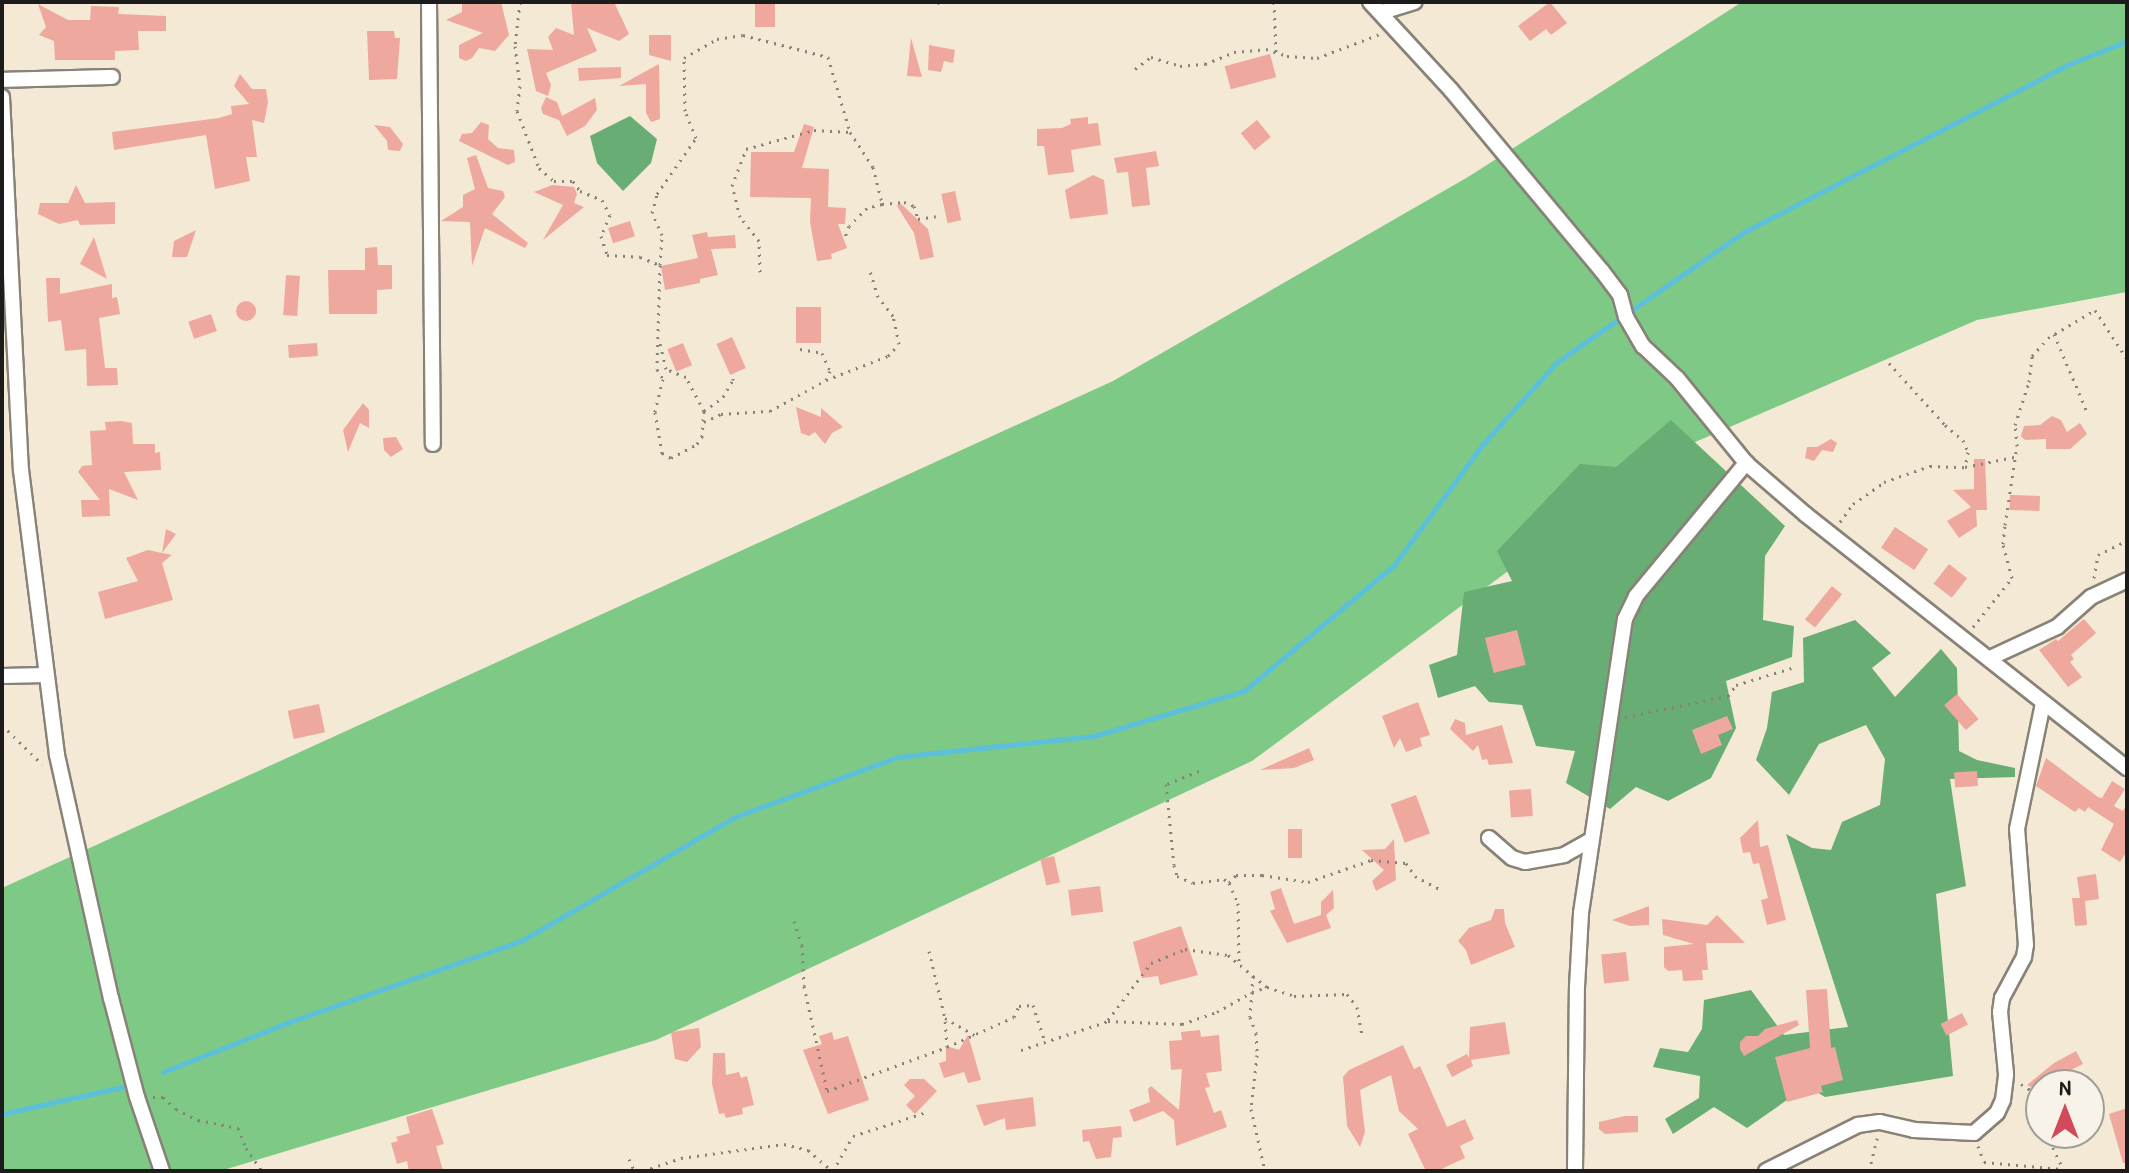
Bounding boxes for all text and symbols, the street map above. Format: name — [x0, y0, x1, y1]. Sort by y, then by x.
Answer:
north arrow — [2025, 1069, 2105, 1149]
text: N — [2059, 1072, 2071, 1102]

